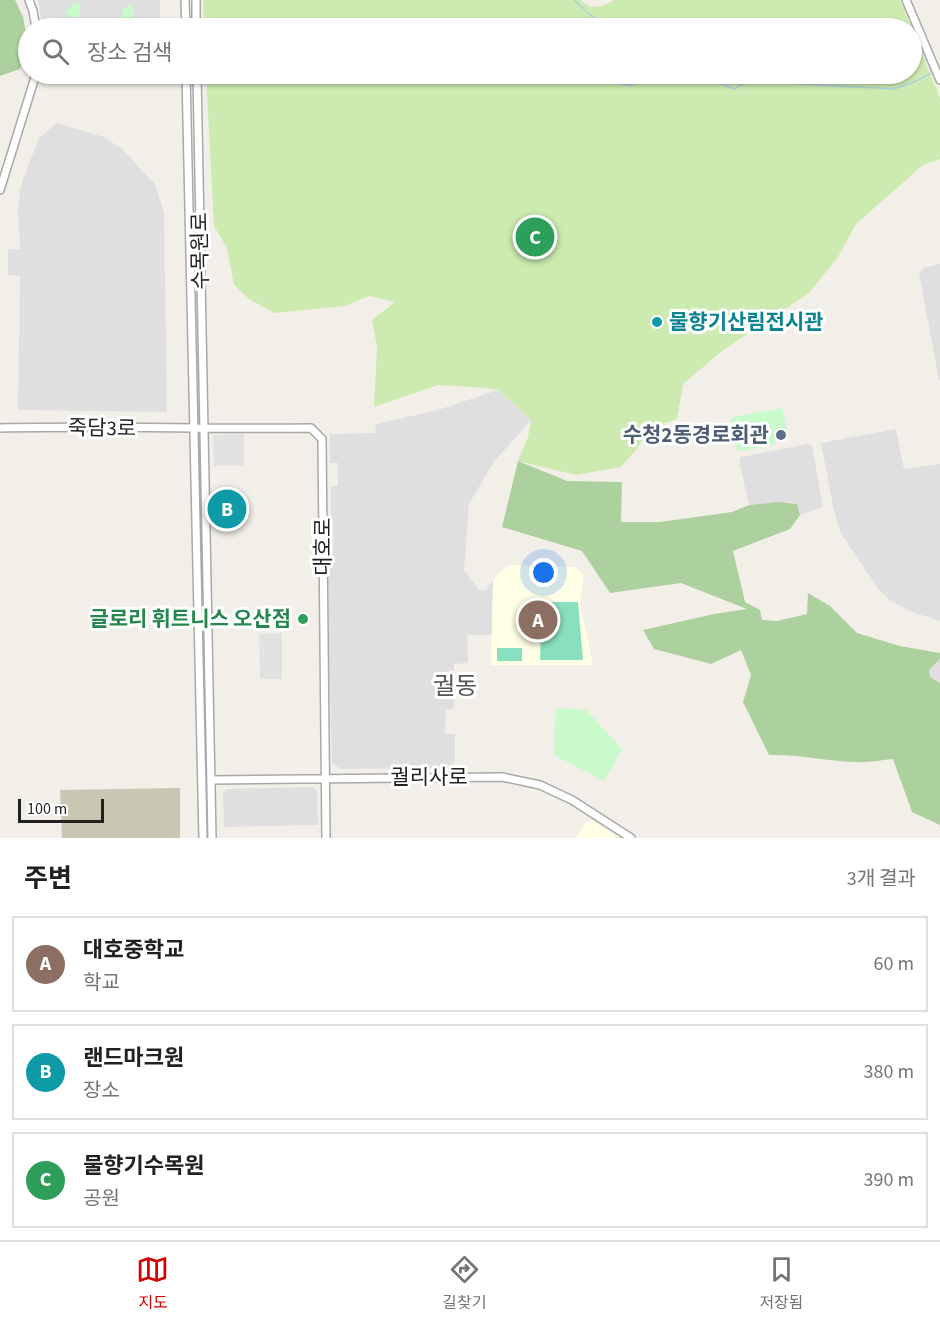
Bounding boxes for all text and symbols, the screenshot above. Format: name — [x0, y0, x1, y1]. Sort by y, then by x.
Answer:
search box — [18, 18, 922, 84]
icon: search — [39, 35, 72, 68]
text: 장소 검색 — [87, 37, 172, 69]
street label: 수목원로 — [184, 212, 216, 290]
pin: C — [516, 214, 554, 260]
place label: 물향기산림전시관 — [669, 307, 824, 337]
marker: 물향기산림전시관 — [650, 315, 664, 329]
street label: 죽담3로 — [68, 412, 136, 444]
place label: 수청2동경로회관 — [623, 420, 769, 450]
marker: 수청2동경로회관 — [774, 428, 788, 442]
pin: B — [208, 486, 246, 532]
street label: 대호로 — [308, 518, 338, 576]
your location — [529, 558, 558, 587]
pin: A — [518, 598, 558, 642]
place label: 글로리 휘트니스 오산점 — [89, 604, 291, 634]
marker: 글로리 휘트니스 오산점 — [296, 612, 310, 626]
district label: 궐동 — [433, 669, 477, 704]
street label: 궐리사로 — [390, 762, 468, 792]
scale bar — [18, 796, 104, 824]
text: 100 m — [27, 798, 67, 820]
text: 주변 — [24, 860, 72, 897]
text: 3개 결과 — [847, 865, 916, 893]
text: 대호중학교 — [83, 934, 184, 966]
text: A — [40, 950, 51, 978]
text: 60 m — [874, 950, 914, 978]
text: 학교 — [83, 969, 120, 997]
text: 랜드마크원 — [83, 1042, 184, 1074]
text: B — [39, 1058, 52, 1086]
text: 380 m — [864, 1058, 914, 1086]
text: 장소 — [83, 1077, 120, 1105]
text: 물향기수목원 — [83, 1150, 204, 1182]
text: C — [40, 1166, 51, 1194]
text: 390 m — [864, 1166, 914, 1194]
text: 공원 — [83, 1185, 120, 1213]
tab: 지도 — [136, 1253, 169, 1314]
tab: 길찾기 — [442, 1253, 486, 1314]
tab: 저장됨 — [759, 1253, 804, 1314]

